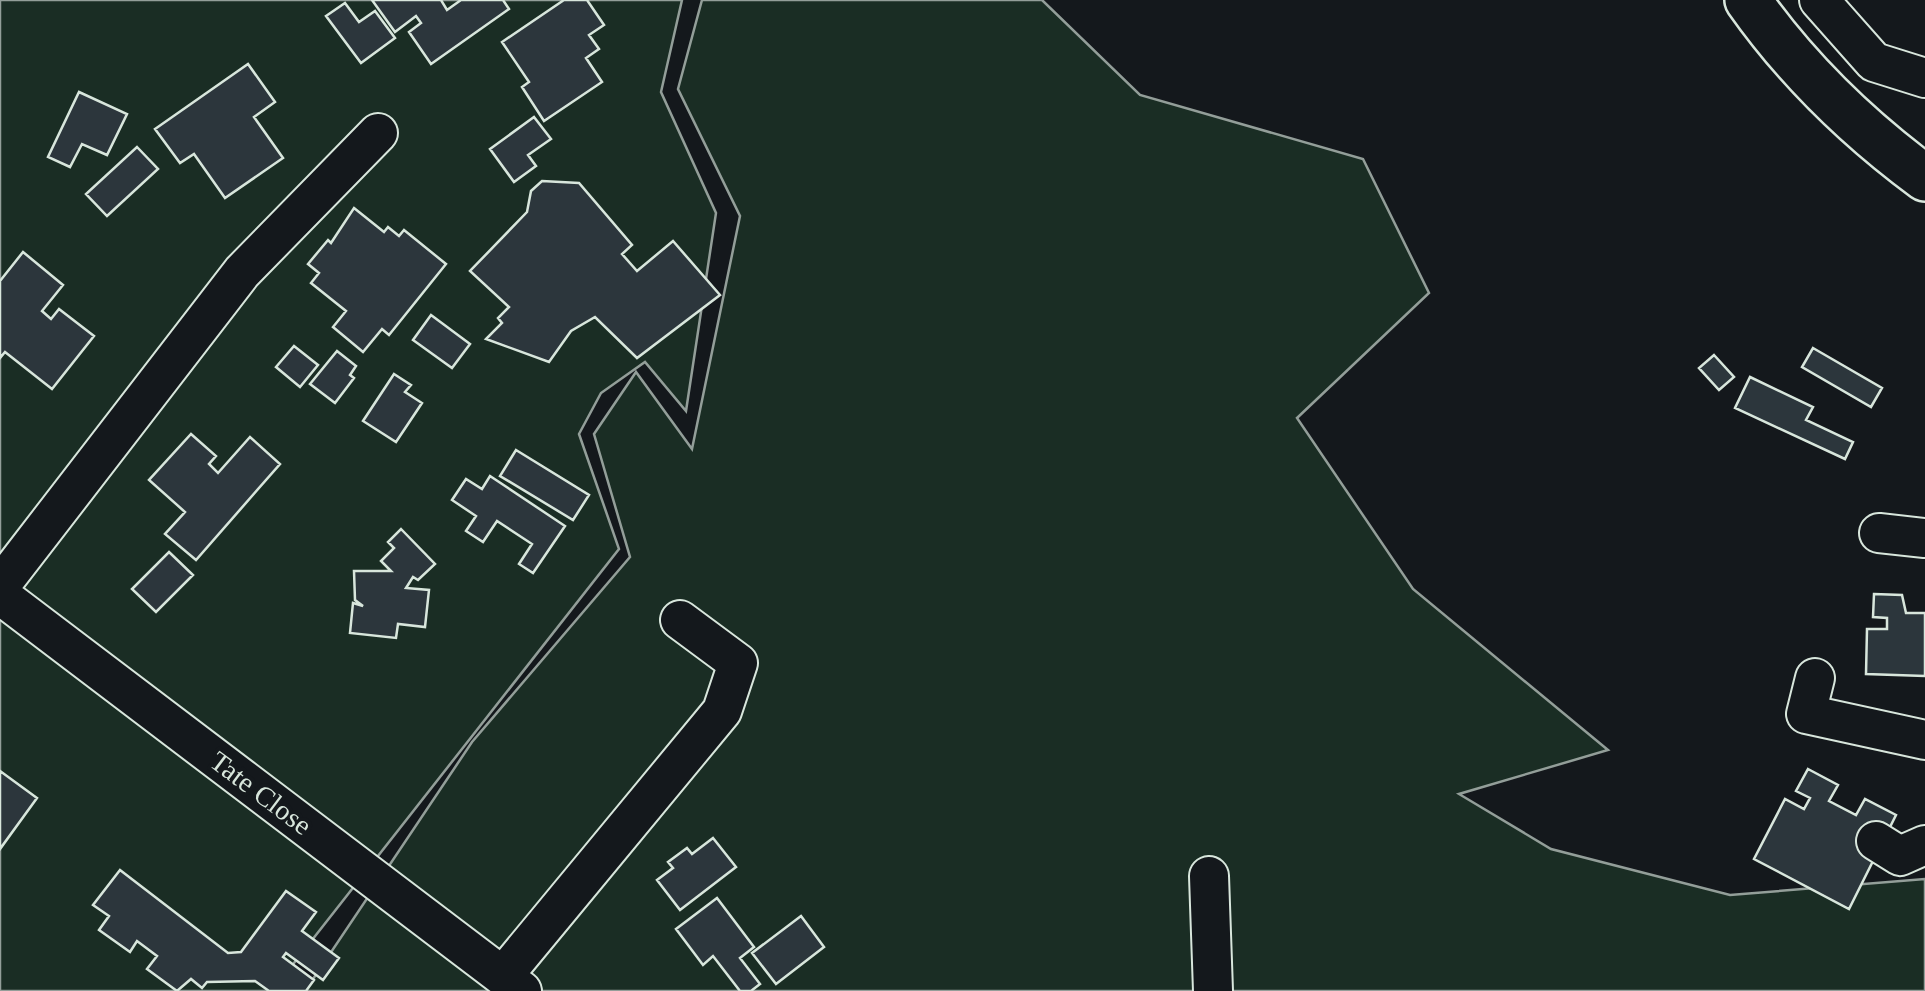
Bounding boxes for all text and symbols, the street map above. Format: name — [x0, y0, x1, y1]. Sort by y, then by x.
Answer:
street label: Tate Close — [204, 745, 318, 841]

